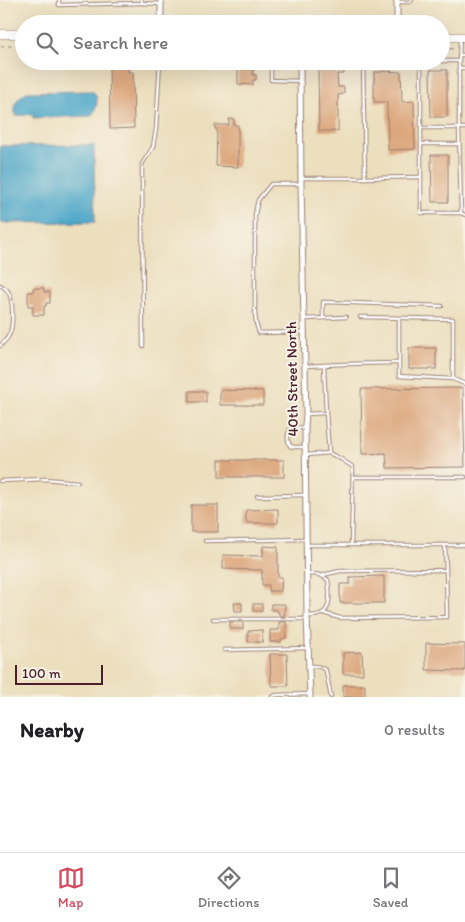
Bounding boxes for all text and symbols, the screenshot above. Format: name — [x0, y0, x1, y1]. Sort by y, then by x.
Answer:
search box — [15, 15, 450, 70]
icon: search — [33, 29, 61, 57]
text: Search here — [73, 31, 168, 54]
street label: 40th Street North — [282, 321, 302, 437]
scale bar — [15, 662, 102, 685]
text: 100 m — [22, 665, 61, 682]
text: Nearby — [20, 717, 84, 742]
text: 0 results — [384, 720, 445, 739]
tab: Map — [57, 864, 85, 911]
tab: Directions — [198, 864, 259, 911]
tab: Saved — [373, 864, 408, 911]

